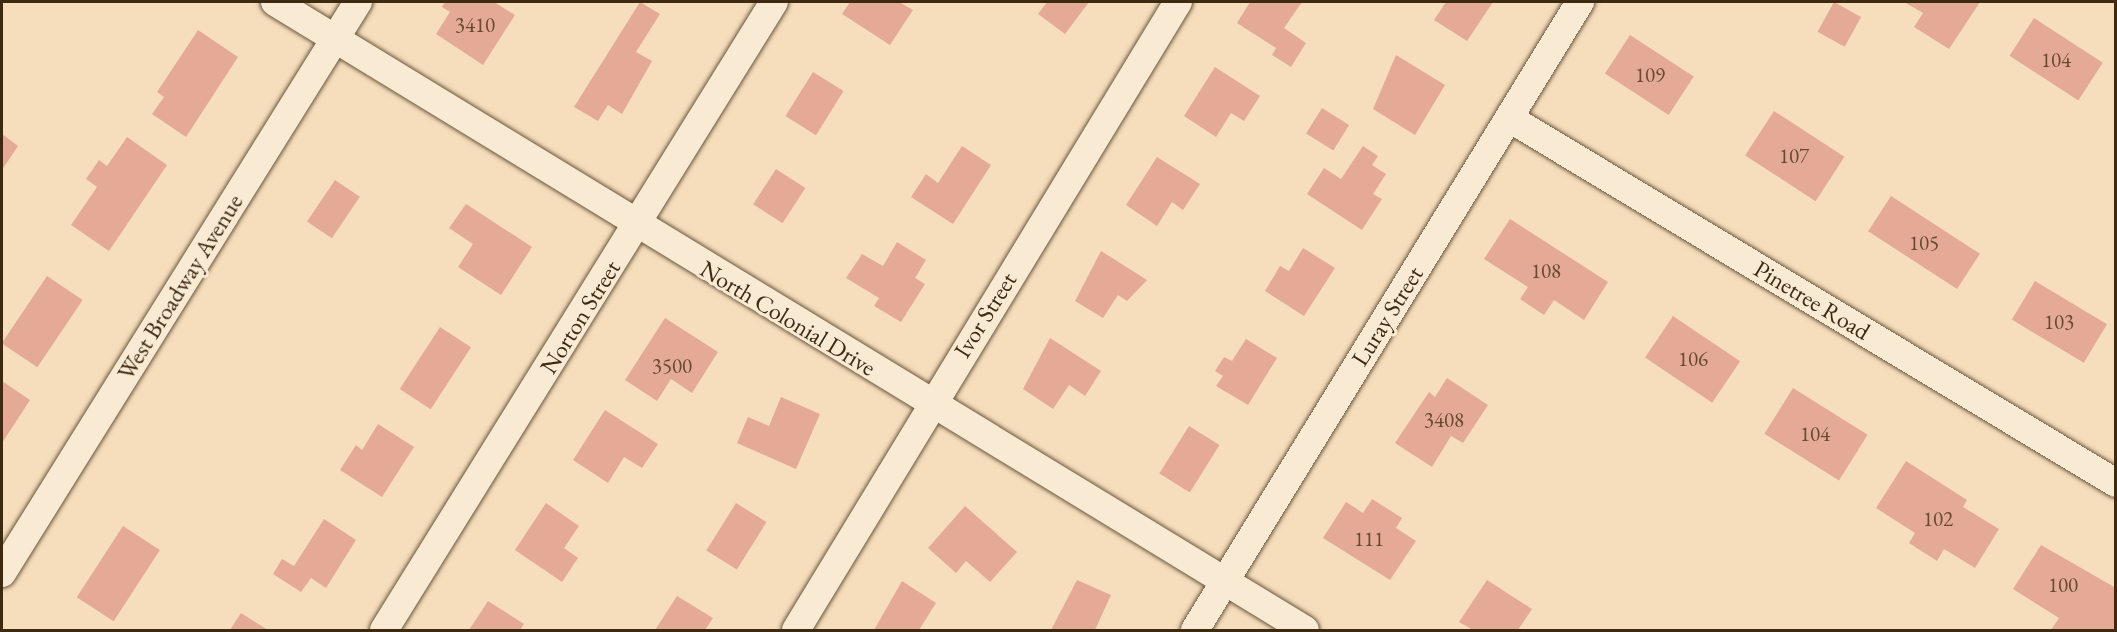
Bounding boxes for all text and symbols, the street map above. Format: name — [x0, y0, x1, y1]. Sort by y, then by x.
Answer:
house number: 3410 — [455, 12, 495, 38]
house number: 104 — [2041, 47, 2071, 73]
house number: 109 — [1635, 62, 1665, 88]
house number: 107 — [1779, 143, 1809, 169]
street label: West Broadway Avenue — [111, 189, 249, 385]
house number: 105 — [1909, 230, 1939, 256]
street label: North Colonial Drive — [695, 254, 881, 382]
street label: Pinetree Road — [1749, 254, 1875, 346]
street label: Norton Street — [534, 255, 626, 379]
house number: 108 — [1531, 258, 1561, 284]
street label: Luray Street — [1345, 261, 1429, 371]
street label: Ivor Street — [947, 267, 1023, 363]
house number: 103 — [2044, 309, 2074, 335]
house number: 106 — [1678, 346, 1708, 372]
house number: 3500 — [652, 353, 692, 379]
house number: 3408 — [1424, 407, 1464, 433]
house number: 104 — [1800, 421, 1830, 447]
house number: 102 — [1923, 506, 1953, 532]
house number: 111 — [1354, 526, 1384, 552]
house number: 100 — [2048, 572, 2078, 598]

